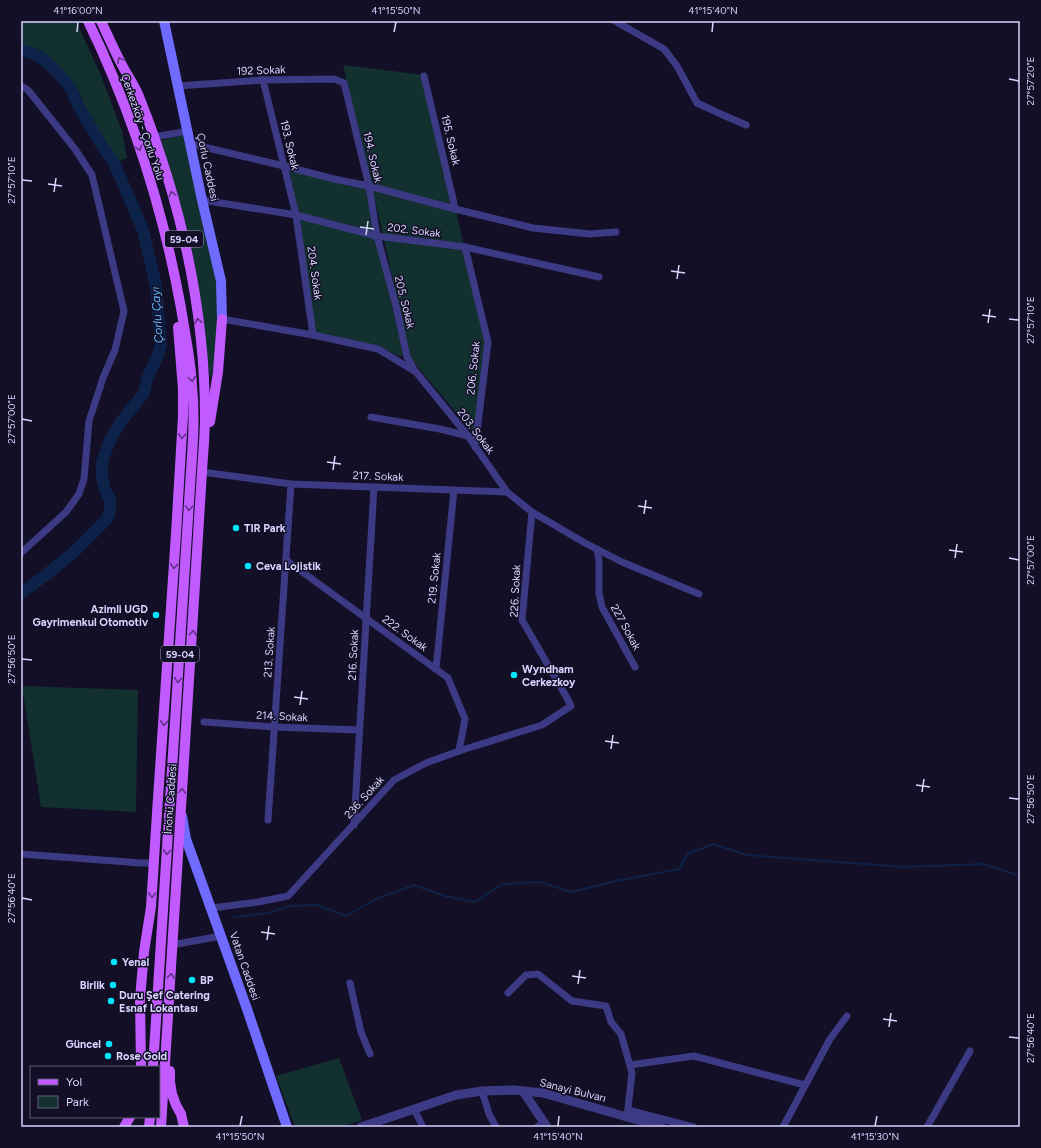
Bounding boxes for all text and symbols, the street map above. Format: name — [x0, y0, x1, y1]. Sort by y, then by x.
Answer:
text: 41°16'00"N — [53, 4, 103, 17]
text: 41°15'50"N — [371, 4, 421, 17]
text: 41°15'40"N — [688, 4, 738, 17]
text: 27°57'20"E — [1024, 56, 1037, 105]
one-way arrow — [117, 57, 124, 64]
street label: 192 Sokak — [236, 63, 286, 78]
street label: Çerkezköy - Çorlu Yolu — [118, 72, 167, 182]
street label: 195. Sokak — [438, 114, 463, 167]
street label: 193. Sokak — [277, 119, 302, 172]
street label: 194. Sokak — [360, 130, 385, 185]
street label: Çorlu Caddesi — [194, 132, 221, 202]
one-way arrow — [134, 144, 143, 151]
text: 27°57'10"E — [5, 156, 18, 204]
one-way arrow — [168, 191, 177, 198]
street label: 202. Sokak — [387, 221, 442, 240]
road number: 59-04 — [165, 231, 203, 247]
street label: 204. Sokak — [304, 245, 325, 302]
street label: 205. Sokak — [392, 274, 417, 330]
water label: Çorlu Çayı — [148, 286, 166, 344]
text: 27°57'10"E — [1024, 296, 1037, 344]
one-way arrow — [194, 318, 203, 324]
street label: 206. Sokak — [464, 340, 483, 395]
one-way arrow — [187, 376, 196, 382]
text: 27°57'00"E — [5, 394, 18, 444]
street label: 203. Sokak — [454, 406, 497, 457]
one-way arrow — [177, 433, 186, 439]
street label: 217. Sokak — [352, 469, 404, 484]
one-way arrow — [184, 505, 193, 511]
place label: TIR Park — [244, 522, 286, 535]
marker: TIR Park — [231, 523, 241, 533]
text: 27°57'00"E — [1024, 535, 1037, 585]
street label: 219. Sokak — [425, 551, 444, 604]
place label: Ceva Lojistik — [256, 560, 321, 573]
marker: Ceva Lojistik — [243, 561, 253, 571]
one-way arrow — [170, 563, 179, 569]
street label: 226. Sokak — [508, 564, 523, 618]
street label: 227 Sokak — [608, 602, 644, 653]
place label: Azimli UGD Gayrimenkul Otomotiv — [33, 603, 149, 629]
marker: Azimli UGD Gayrimenkul Otomotiv — [151, 610, 161, 620]
street label: 222. Sokak — [380, 613, 430, 655]
street label: 213. Sokak — [261, 625, 278, 678]
street label: 216. Sokak — [346, 628, 361, 681]
one-way arrow — [188, 630, 197, 636]
text: 27°56'50"E — [5, 634, 18, 684]
road number: 59-04 — [161, 646, 199, 662]
place label: Wyndham Cerkezkoy — [522, 663, 576, 689]
marker: Wyndham Cerkezkoy — [509, 670, 519, 680]
one-way arrow — [174, 677, 183, 683]
street label: 214. Sokak — [256, 709, 309, 724]
one-way arrow — [159, 720, 168, 726]
street label: İnönü Caddesi — [162, 763, 179, 835]
street label: 236. Sokak — [342, 773, 387, 821]
text: 27°56'50"E — [1024, 774, 1037, 824]
one-way arrow — [178, 788, 187, 794]
one-way arrow — [163, 849, 172, 855]
text: 27°56'40"E — [5, 873, 18, 923]
one-way arrow — [148, 892, 157, 898]
street label: Vatan Caddesi — [227, 930, 262, 1002]
place label: Yenal — [122, 956, 149, 969]
marker: Yenal — [109, 957, 119, 967]
one-way arrow — [166, 973, 175, 979]
place label: BP — [200, 974, 214, 987]
marker: BP — [187, 975, 197, 985]
place label: Birlik — [80, 979, 105, 992]
marker: Birlik — [108, 980, 118, 990]
place label: Duru Şef Catering Esnaf Lokantası — [119, 989, 210, 1015]
marker: Duru Şef Catering Esnaf Lokantası — [106, 996, 116, 1006]
text: 27°56'40"E — [1024, 1013, 1037, 1063]
place label: Güncel — [66, 1038, 101, 1051]
marker: Güncel — [104, 1039, 114, 1049]
place label: Rose Gold — [116, 1050, 167, 1063]
marker: Rose Gold — [103, 1051, 113, 1061]
legend — [30, 1066, 160, 1118]
text: Yol — [66, 1075, 82, 1089]
street label: Sanayi Bulvarı — [538, 1076, 607, 1105]
text: Park — [66, 1095, 89, 1109]
text: 41°15'50"N — [215, 1130, 265, 1143]
text: 41°15'40"N — [533, 1130, 583, 1143]
text: 41°15'30"N — [851, 1130, 899, 1143]

